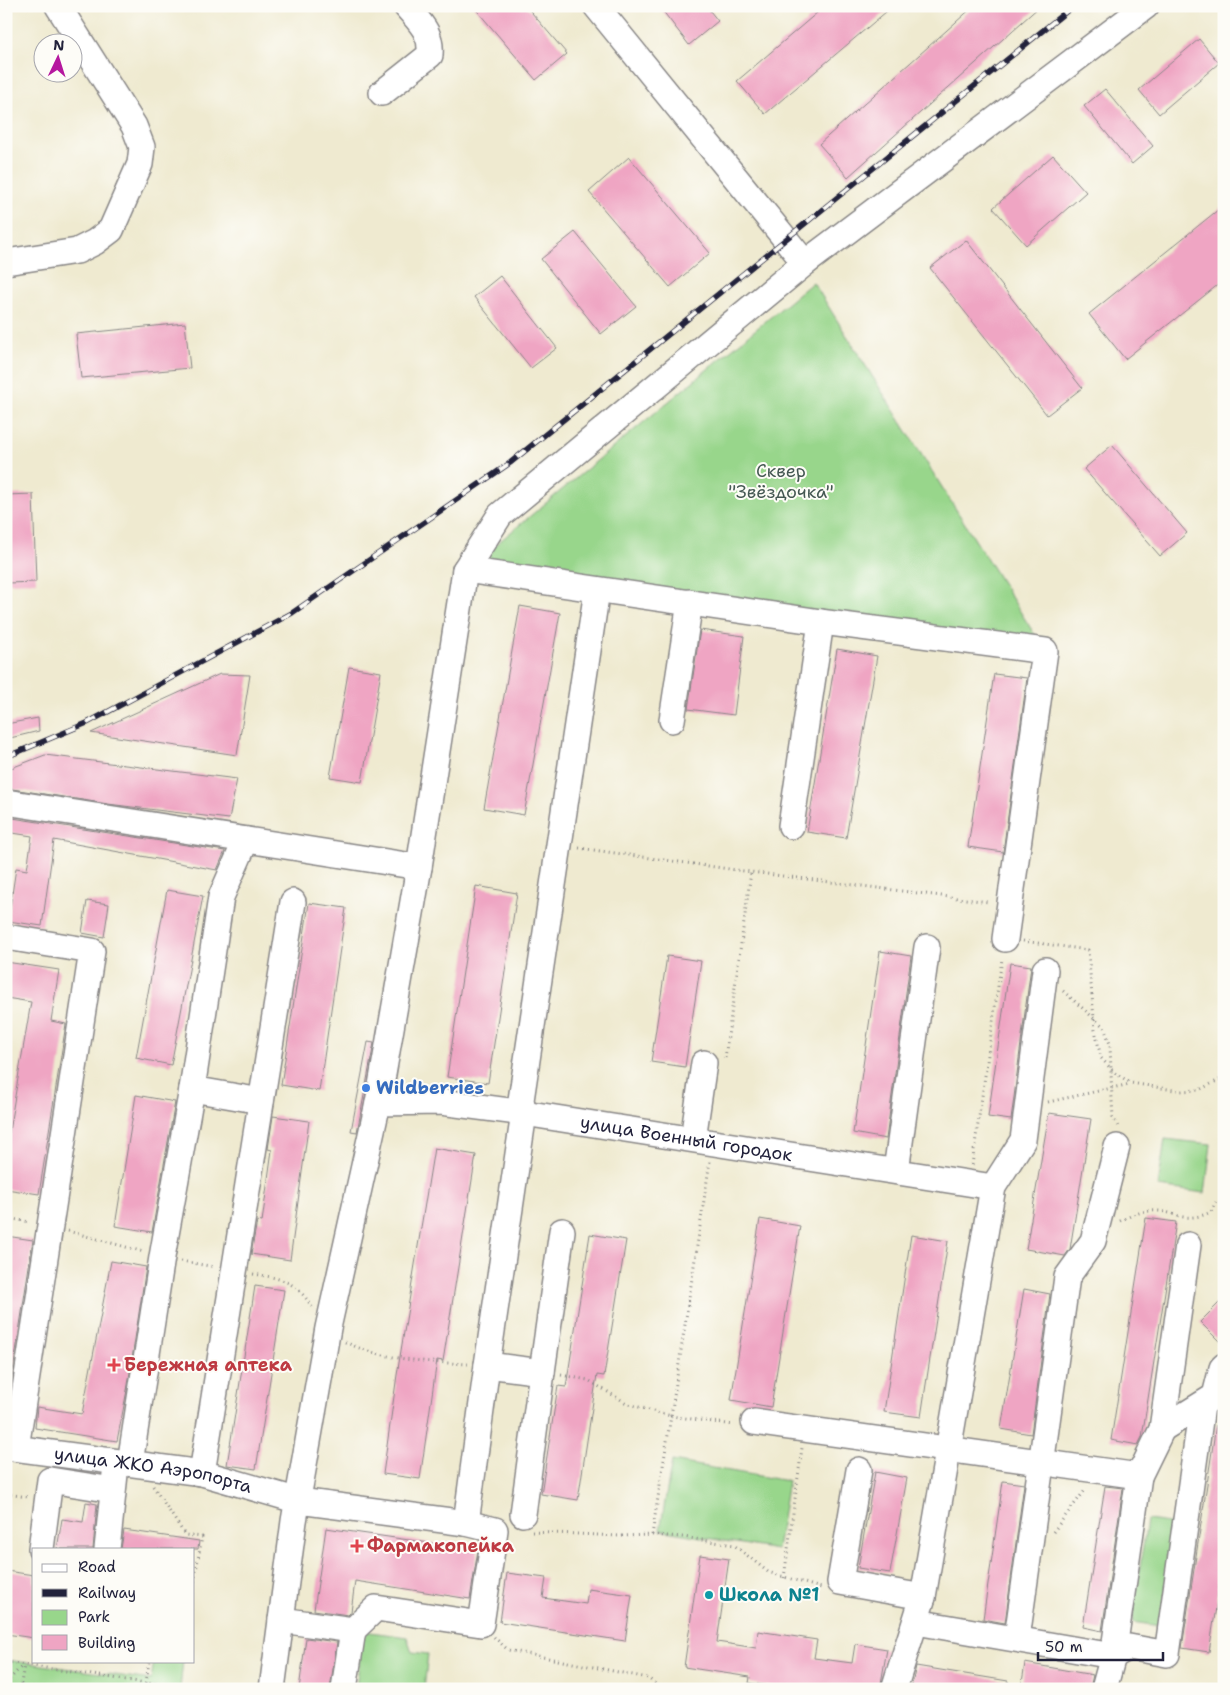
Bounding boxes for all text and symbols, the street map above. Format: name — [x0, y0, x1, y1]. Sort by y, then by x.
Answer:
north arrow — [32, 32, 82, 82]
text: N — [53, 36, 65, 54]
park label: Сквер "Звёздочка" — [728, 459, 834, 504]
place label: Wildberries — [376, 1076, 484, 1100]
marker: Wildberries — [360, 1082, 372, 1094]
street label: улица Военный городок — [579, 1110, 794, 1167]
place label: Бережная аптека — [124, 1353, 293, 1377]
marker: Бережная аптека — [108, 1359, 120, 1371]
street label: улица ЖКО Аэропорта — [53, 1442, 255, 1499]
place label: Фармакопейка — [367, 1534, 515, 1558]
marker: Фармакопейка — [351, 1540, 363, 1552]
legend — [32, 1548, 195, 1662]
text: Road — [78, 1557, 116, 1577]
text: Railway — [78, 1583, 136, 1603]
place label: Школа №1 — [719, 1583, 819, 1607]
marker: Школа №1 — [703, 1589, 715, 1601]
text: Park — [78, 1607, 110, 1627]
scale bar — [1038, 1630, 1162, 1662]
text: Building — [78, 1633, 135, 1653]
text: 50 m — [1045, 1637, 1083, 1657]

